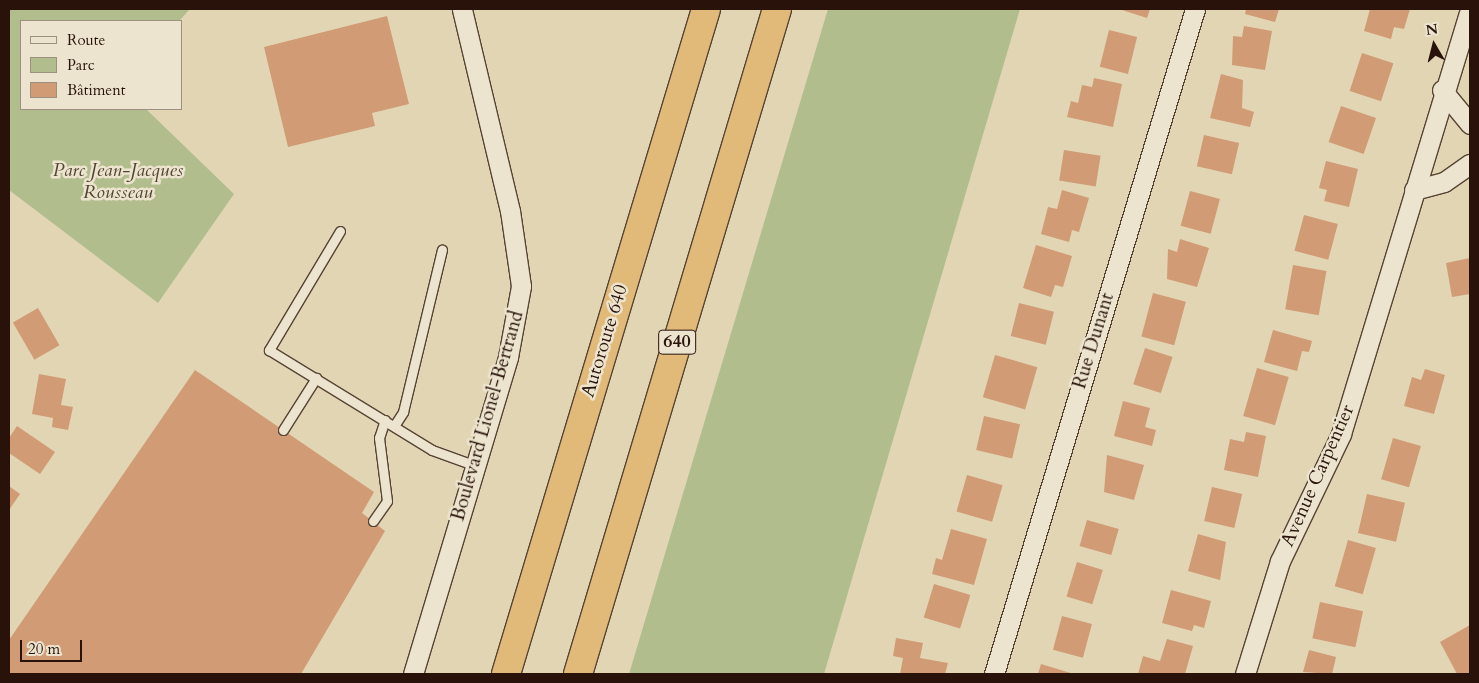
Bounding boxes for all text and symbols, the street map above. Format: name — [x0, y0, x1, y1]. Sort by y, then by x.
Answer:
text: N — [1425, 19, 1439, 40]
legend — [20, 20, 182, 110]
north arrow — [1409, 20, 1459, 70]
text: Route — [67, 30, 105, 50]
text: Parc — [67, 55, 95, 75]
text: Bâtiment — [67, 80, 125, 100]
park label: Parc Jean-Jacques Rousseau — [53, 160, 183, 204]
street label: Autoroute 640 — [577, 282, 633, 400]
street label: Rue Dunant — [1069, 290, 1119, 392]
street label: Boulevard Lionel-Bertrand — [447, 308, 529, 524]
road number: 640 — [657, 327, 697, 358]
street label: Avenue Carpentier — [1277, 402, 1359, 550]
scale bar — [22, 630, 85, 662]
text: 20 m — [28, 639, 60, 659]

